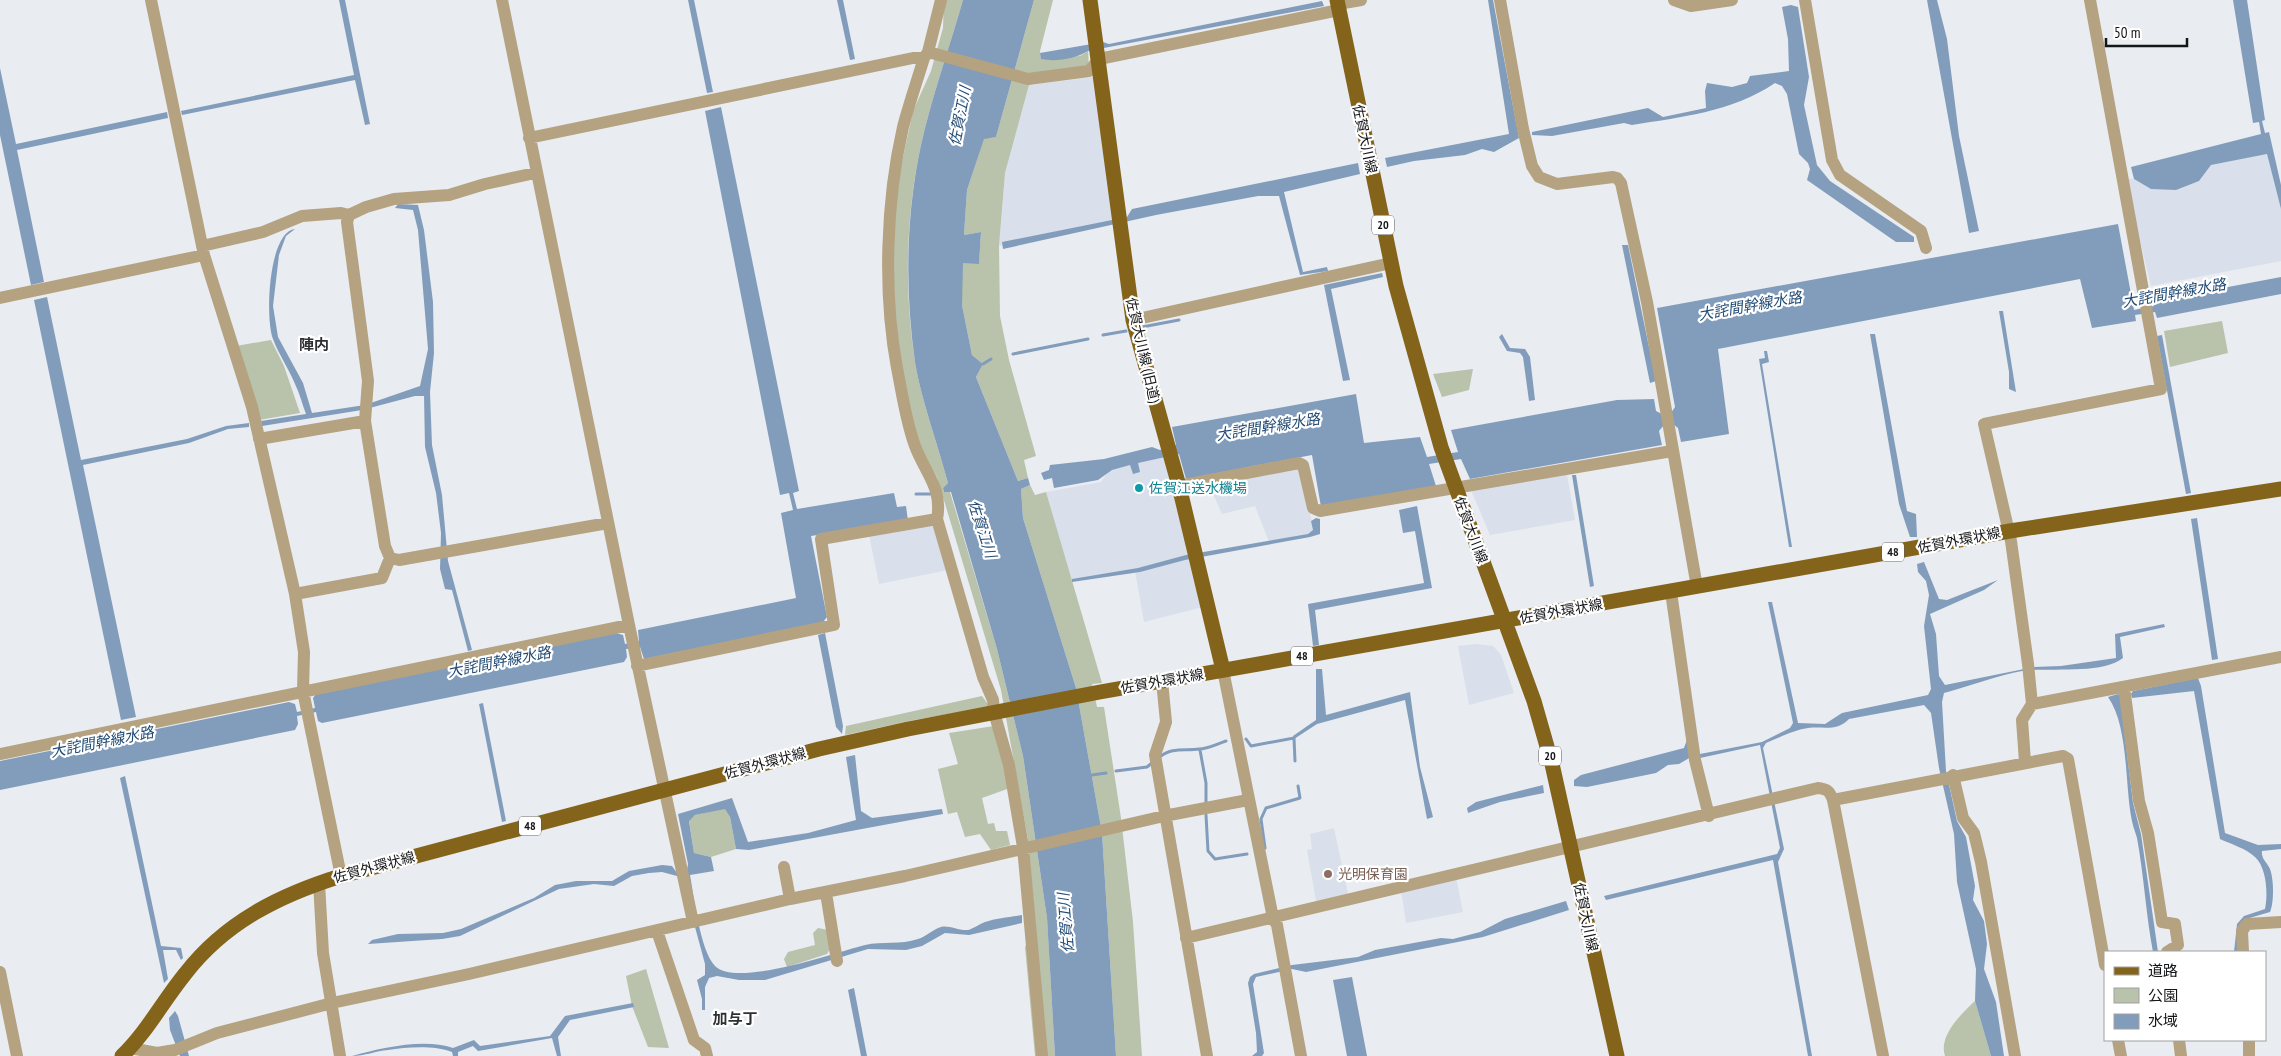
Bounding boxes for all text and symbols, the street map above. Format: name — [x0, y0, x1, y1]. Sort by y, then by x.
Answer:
scale bar — [2106, 15, 2187, 47]
text: 50 m — [2114, 23, 2140, 42]
water label: 佐賀江川 — [944, 83, 975, 147]
street label: 佐賀大川線 — [1349, 103, 1381, 175]
road number: 20 — [1372, 216, 1394, 234]
water label: 大詫間幹線水路 — [2121, 274, 2229, 311]
water label: 大詫間幹線水路 — [1697, 287, 1805, 324]
street label: 佐賀大川線 (旧道) — [1122, 296, 1164, 405]
district label: 陣内 — [299, 335, 329, 354]
water label: 大詫間幹線水路 — [1215, 409, 1323, 444]
place label: 佐賀江送水機場 — [1149, 479, 1247, 497]
marker: 佐賀江送水機場 — [1133, 482, 1145, 494]
street label: 佐賀大川線 — [1450, 494, 1492, 566]
water label: 佐賀江川 — [964, 497, 1001, 562]
street label: 佐賀外環状線 — [1916, 523, 2002, 557]
road number: 48 — [1882, 542, 1904, 562]
street label: 佐賀外環状線 — [1518, 595, 1604, 627]
water label: 大詫間幹線水路 — [446, 642, 554, 681]
road number: 48 — [1291, 646, 1313, 666]
street label: 佐賀外環状線 — [1119, 665, 1205, 697]
water label: 大詫間幹線水路 — [49, 722, 157, 761]
street label: 佐賀外環状線 — [722, 743, 808, 783]
road number: 20 — [1539, 746, 1561, 766]
road number: 48 — [519, 816, 541, 836]
street label: 佐賀外環状線 — [331, 847, 417, 887]
place label: 光明保育園 — [1338, 865, 1408, 883]
marker: 光明保育園 — [1322, 868, 1334, 880]
street label: 佐賀大川線 — [1570, 881, 1602, 953]
water label: 佐賀江川 — [1053, 890, 1078, 954]
legend — [2104, 951, 2266, 1041]
text: 道路 — [2148, 961, 2178, 980]
text: 公園 — [2148, 986, 2178, 1005]
district label: 加与丁 — [712, 1009, 758, 1028]
text: 水域 — [2148, 1011, 2178, 1030]

